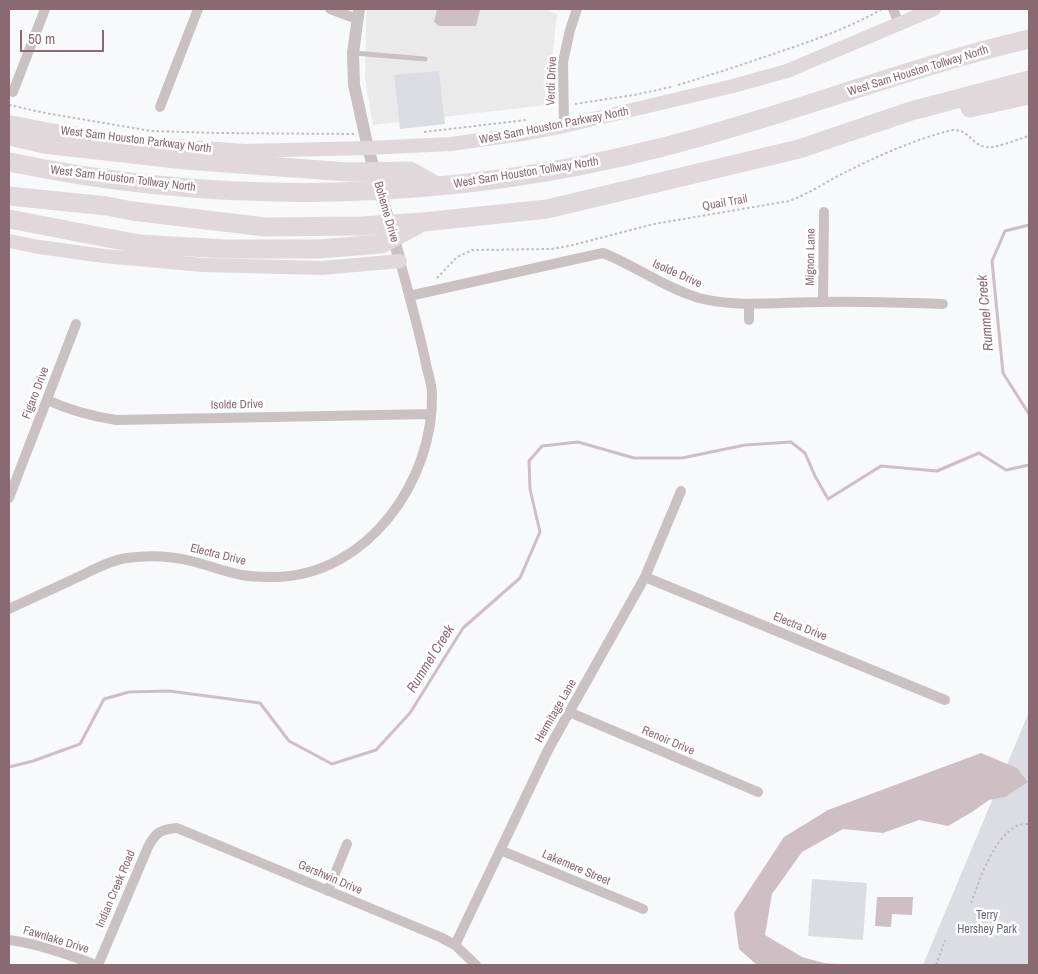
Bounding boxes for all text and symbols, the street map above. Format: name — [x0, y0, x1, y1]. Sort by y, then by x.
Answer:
scale bar — [22, 20, 106, 52]
text: 50 m — [28, 28, 55, 49]
street label: West Sam Houston Tollway North — [846, 43, 990, 99]
street label: Verdi Drive — [544, 56, 560, 106]
street label: West Sam Houston Parkway North — [478, 104, 630, 148]
street label: West Sam Houston Parkway North — [60, 124, 212, 156]
street label: West Sam Houston Tollway North — [453, 154, 599, 192]
street label: West Sam Houston Tollway North — [49, 163, 197, 195]
street label: Boheme Drive — [370, 180, 402, 244]
street label: Quail Trail — [701, 192, 749, 214]
street label: Mignon Lane — [803, 228, 819, 286]
street label: Isolde Drive — [650, 257, 704, 291]
water label: Rummel Creek — [974, 274, 998, 352]
street label: Figaro Drive — [19, 365, 53, 421]
street label: Isolde Drive — [211, 397, 263, 413]
street label: Electra Drive — [189, 541, 247, 569]
street label: Electra Drive — [771, 610, 829, 644]
water label: Rummel Creek — [404, 622, 458, 696]
street label: Hermitage Lane — [532, 677, 580, 745]
street label: Renoir Drive — [640, 723, 696, 759]
street label: Lakemere Street — [540, 847, 612, 889]
street label: Indian Creek Road — [93, 848, 139, 930]
street label: Gershwin Drive — [296, 858, 364, 898]
park label: Terry Hershey Park — [957, 909, 1017, 937]
street label: Fawnlake Drive — [21, 923, 91, 957]

